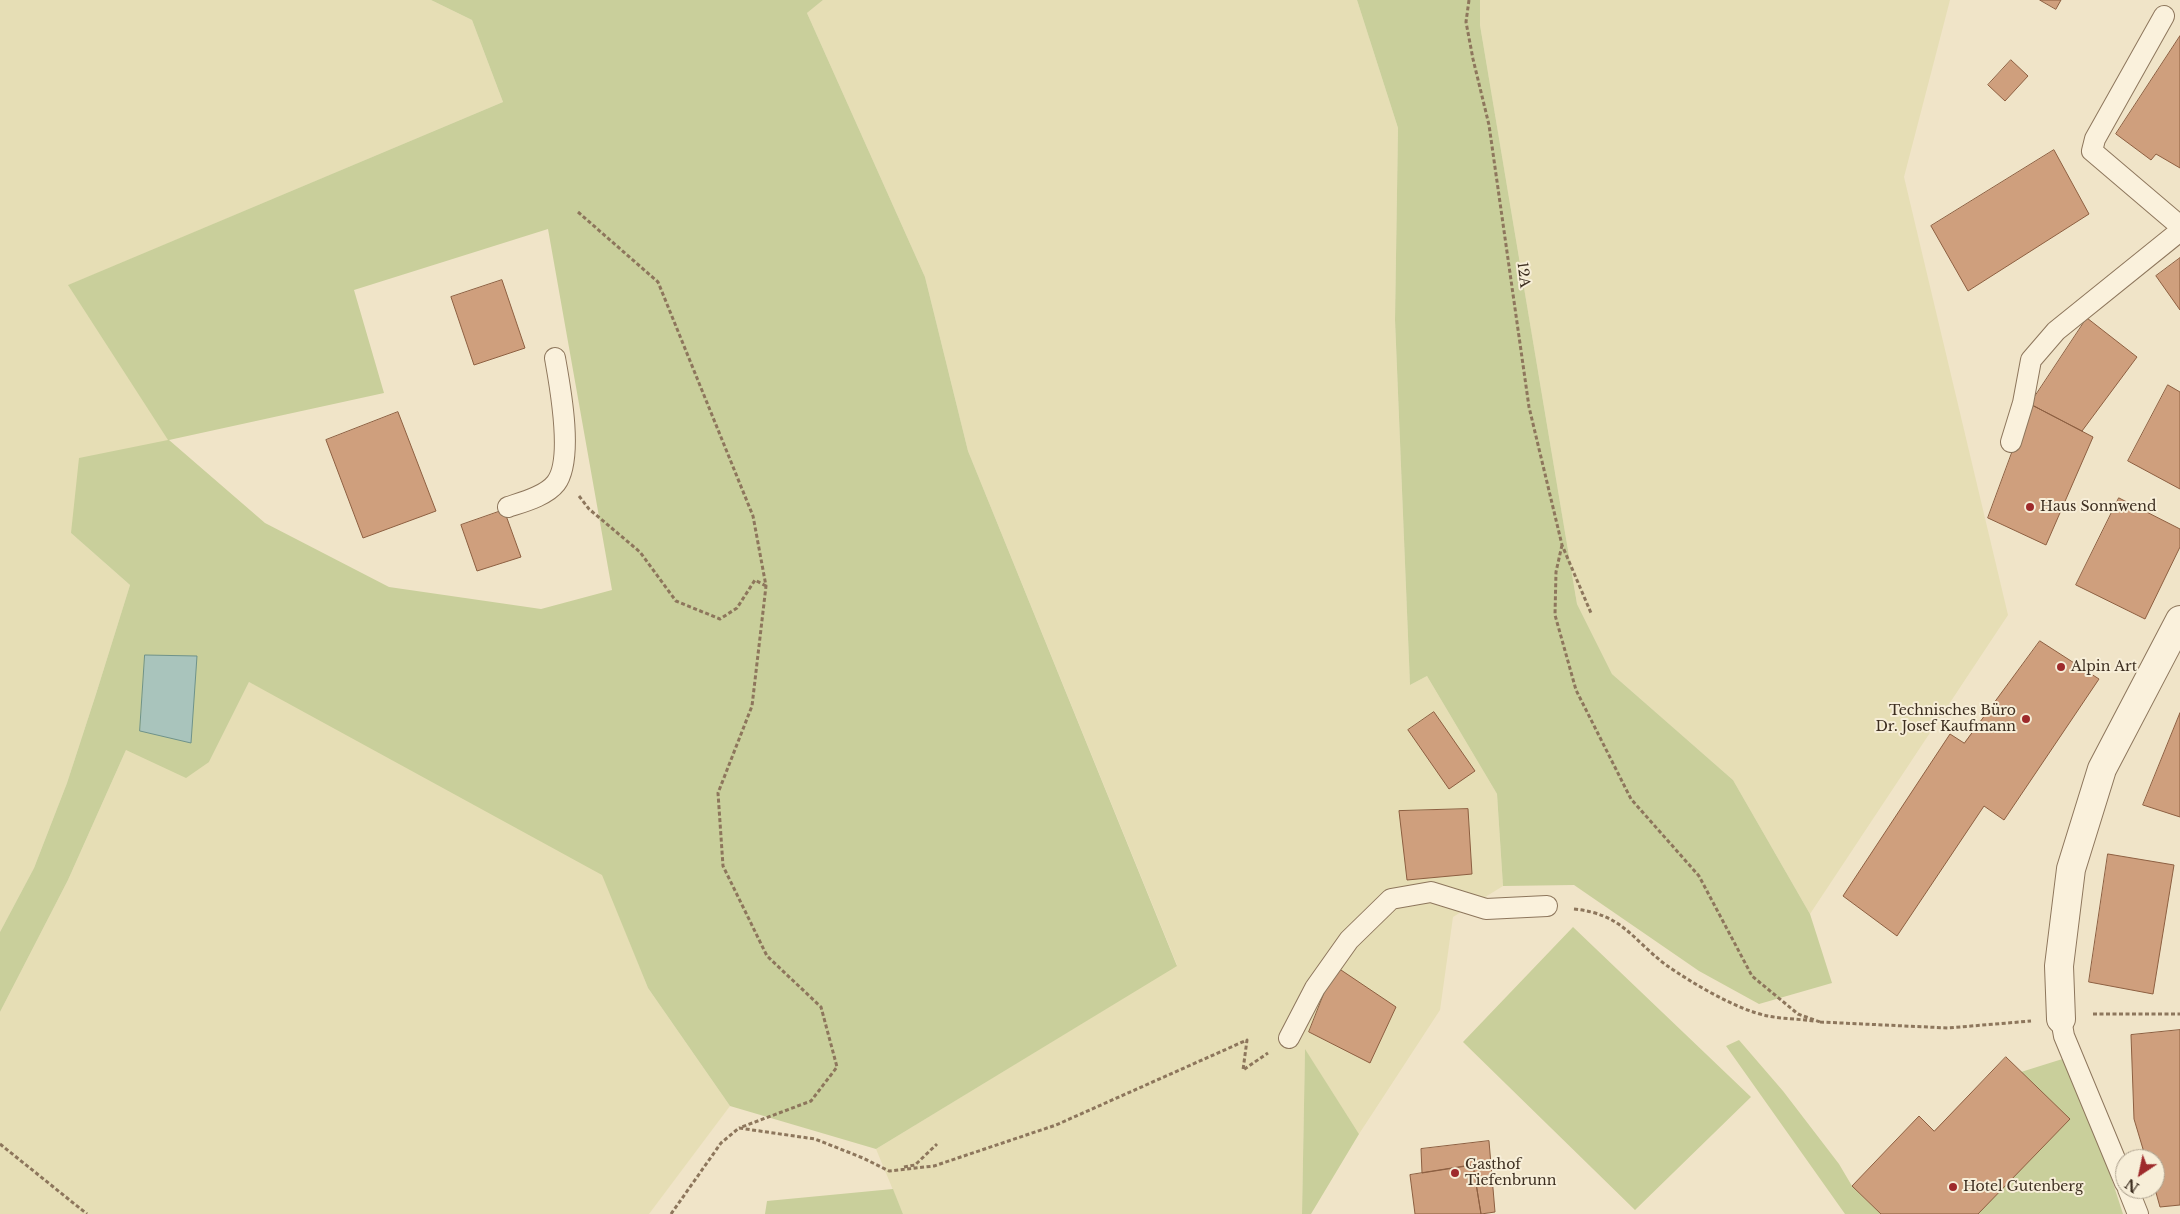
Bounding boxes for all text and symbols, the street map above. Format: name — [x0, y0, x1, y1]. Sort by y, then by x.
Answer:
street label: 12A — [1513, 261, 1533, 289]
place label: Haus Sonnwend — [2040, 499, 2156, 515]
marker: Haus Sonnwend — [2024, 501, 2036, 513]
place label: Alpin Art — [2071, 659, 2137, 675]
marker: Alpin Art — [2055, 661, 2067, 673]
place label: Technisches Büro Dr. Josef Kaufmann — [1875, 703, 2016, 736]
marker: Technisches Büro Dr. Josef Kaufmann — [2020, 713, 2032, 725]
north arrow — [2115, 1149, 2165, 1199]
place label: Gasthof Tiefenbrunn — [1465, 1157, 1556, 1190]
marker: Gasthof Tiefenbrunn — [1449, 1167, 1461, 1179]
text: N — [2122, 1174, 2143, 1197]
place label: Hotel Gutenberg — [1963, 1179, 2083, 1195]
marker: Hotel Gutenberg — [1947, 1181, 1959, 1193]

